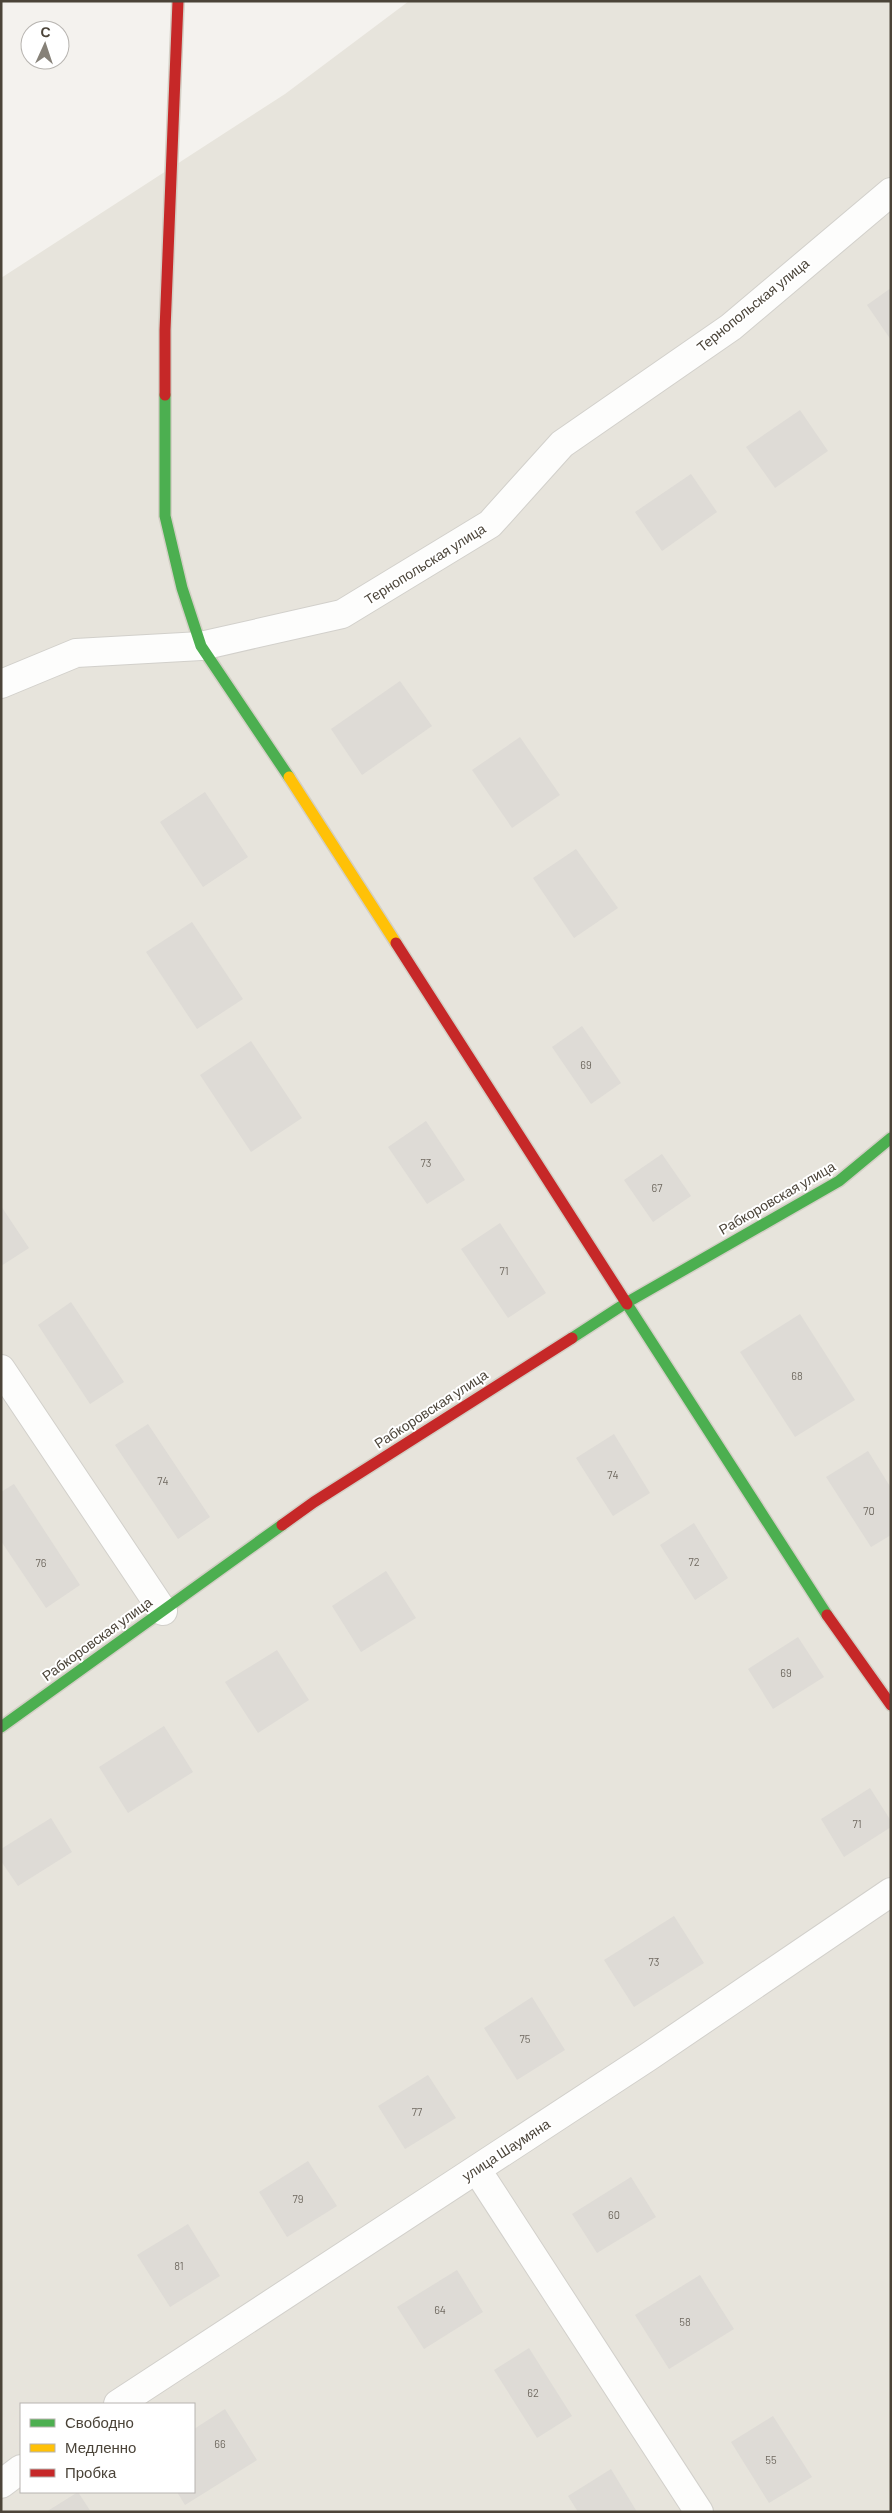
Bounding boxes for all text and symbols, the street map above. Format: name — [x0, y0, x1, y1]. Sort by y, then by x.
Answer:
north arrow — [20, 20, 70, 70]
text: С — [40, 23, 51, 40]
street label: Тернопольская улица — [693, 254, 812, 355]
street label: Тернопольская улица — [361, 519, 489, 608]
house number: 69 — [580, 1058, 592, 1071]
house number: 73 — [421, 1156, 431, 1169]
street label: Рабкоровская улица — [715, 1157, 838, 1238]
house number: 67 — [652, 1181, 662, 1194]
house number: 71 — [499, 1264, 509, 1277]
street label: Рабкоровская улица — [371, 1365, 491, 1452]
house number: 68 — [791, 1369, 803, 1382]
house number: 74 — [607, 1468, 619, 1481]
house number: 74 — [157, 1474, 169, 1487]
house number: 70 — [863, 1504, 875, 1517]
house number: 72 — [688, 1555, 700, 1568]
house number: 76 — [36, 1556, 47, 1569]
street label: Рабкоровская улица — [38, 1593, 155, 1684]
house number: 69 — [780, 1666, 792, 1679]
house number: 71 — [852, 1817, 862, 1830]
house number: 73 — [649, 1955, 659, 1968]
house number: 75 — [520, 2032, 531, 2045]
house number: 77 — [412, 2105, 422, 2118]
street label: улица Шаумяна — [459, 2115, 553, 2184]
house number: 79 — [293, 2192, 304, 2205]
house number: 60 — [608, 2208, 620, 2221]
house number: 81 — [174, 2259, 184, 2272]
house number: 64 — [434, 2303, 446, 2316]
house number: 58 — [679, 2315, 691, 2328]
house number: 62 — [527, 2386, 539, 2399]
legend — [20, 2403, 195, 2493]
text: Свободно — [65, 2413, 134, 2431]
house number: 66 — [214, 2437, 226, 2450]
text: Медленно — [65, 2438, 136, 2456]
house number: 55 — [765, 2453, 777, 2466]
text: Пробка — [65, 2463, 117, 2481]

